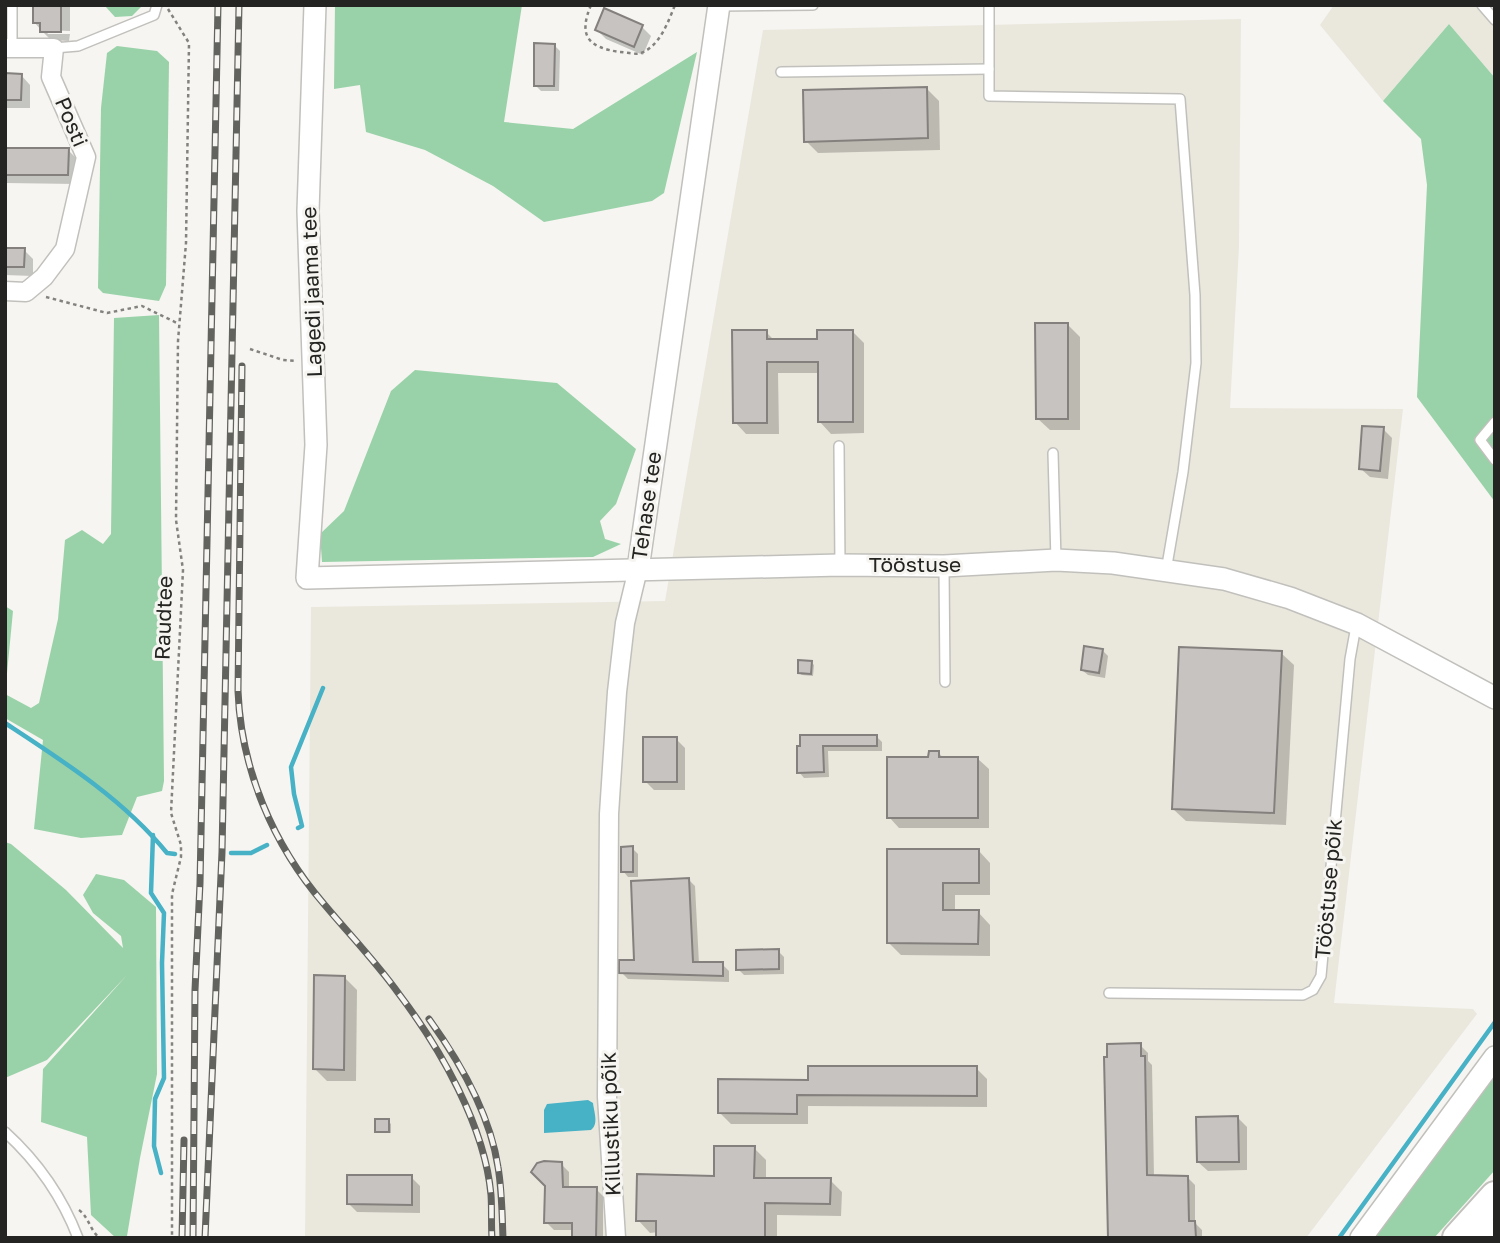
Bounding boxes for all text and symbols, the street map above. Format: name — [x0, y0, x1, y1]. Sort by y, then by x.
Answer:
street label: Posti — [50, 93, 94, 150]
street label: Lagedi jaama tee — [295, 206, 327, 378]
street label: Tehase tee — [626, 450, 666, 562]
street label: Tööstuse — [869, 551, 961, 577]
street label: Raudtee — [149, 575, 177, 661]
street label: Tööstuse põik — [1309, 818, 1347, 960]
street label: Killustiku põik — [594, 1051, 626, 1197]

